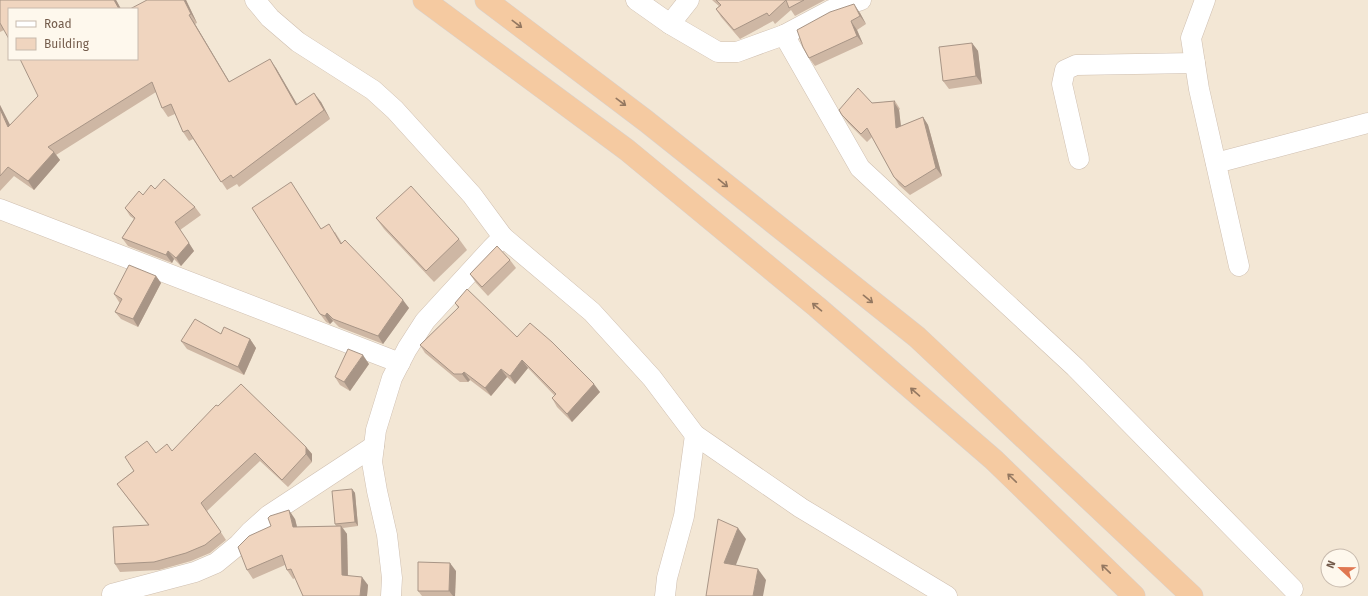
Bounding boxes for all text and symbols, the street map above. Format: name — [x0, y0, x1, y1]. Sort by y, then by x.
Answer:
legend — [8, 8, 138, 60]
text: Road — [44, 17, 72, 31]
one-way arrow — [512, 19, 523, 28]
text: Building — [44, 37, 90, 51]
one-way arrow — [616, 98, 627, 106]
one-way arrow — [718, 178, 729, 187]
one-way arrow — [863, 294, 874, 303]
one-way arrow — [812, 303, 822, 312]
one-way arrow — [910, 387, 920, 397]
one-way arrow — [1007, 473, 1017, 483]
north arrow — [1320, 548, 1360, 588]
text: N — [1324, 559, 1339, 570]
one-way arrow — [1101, 564, 1111, 574]

